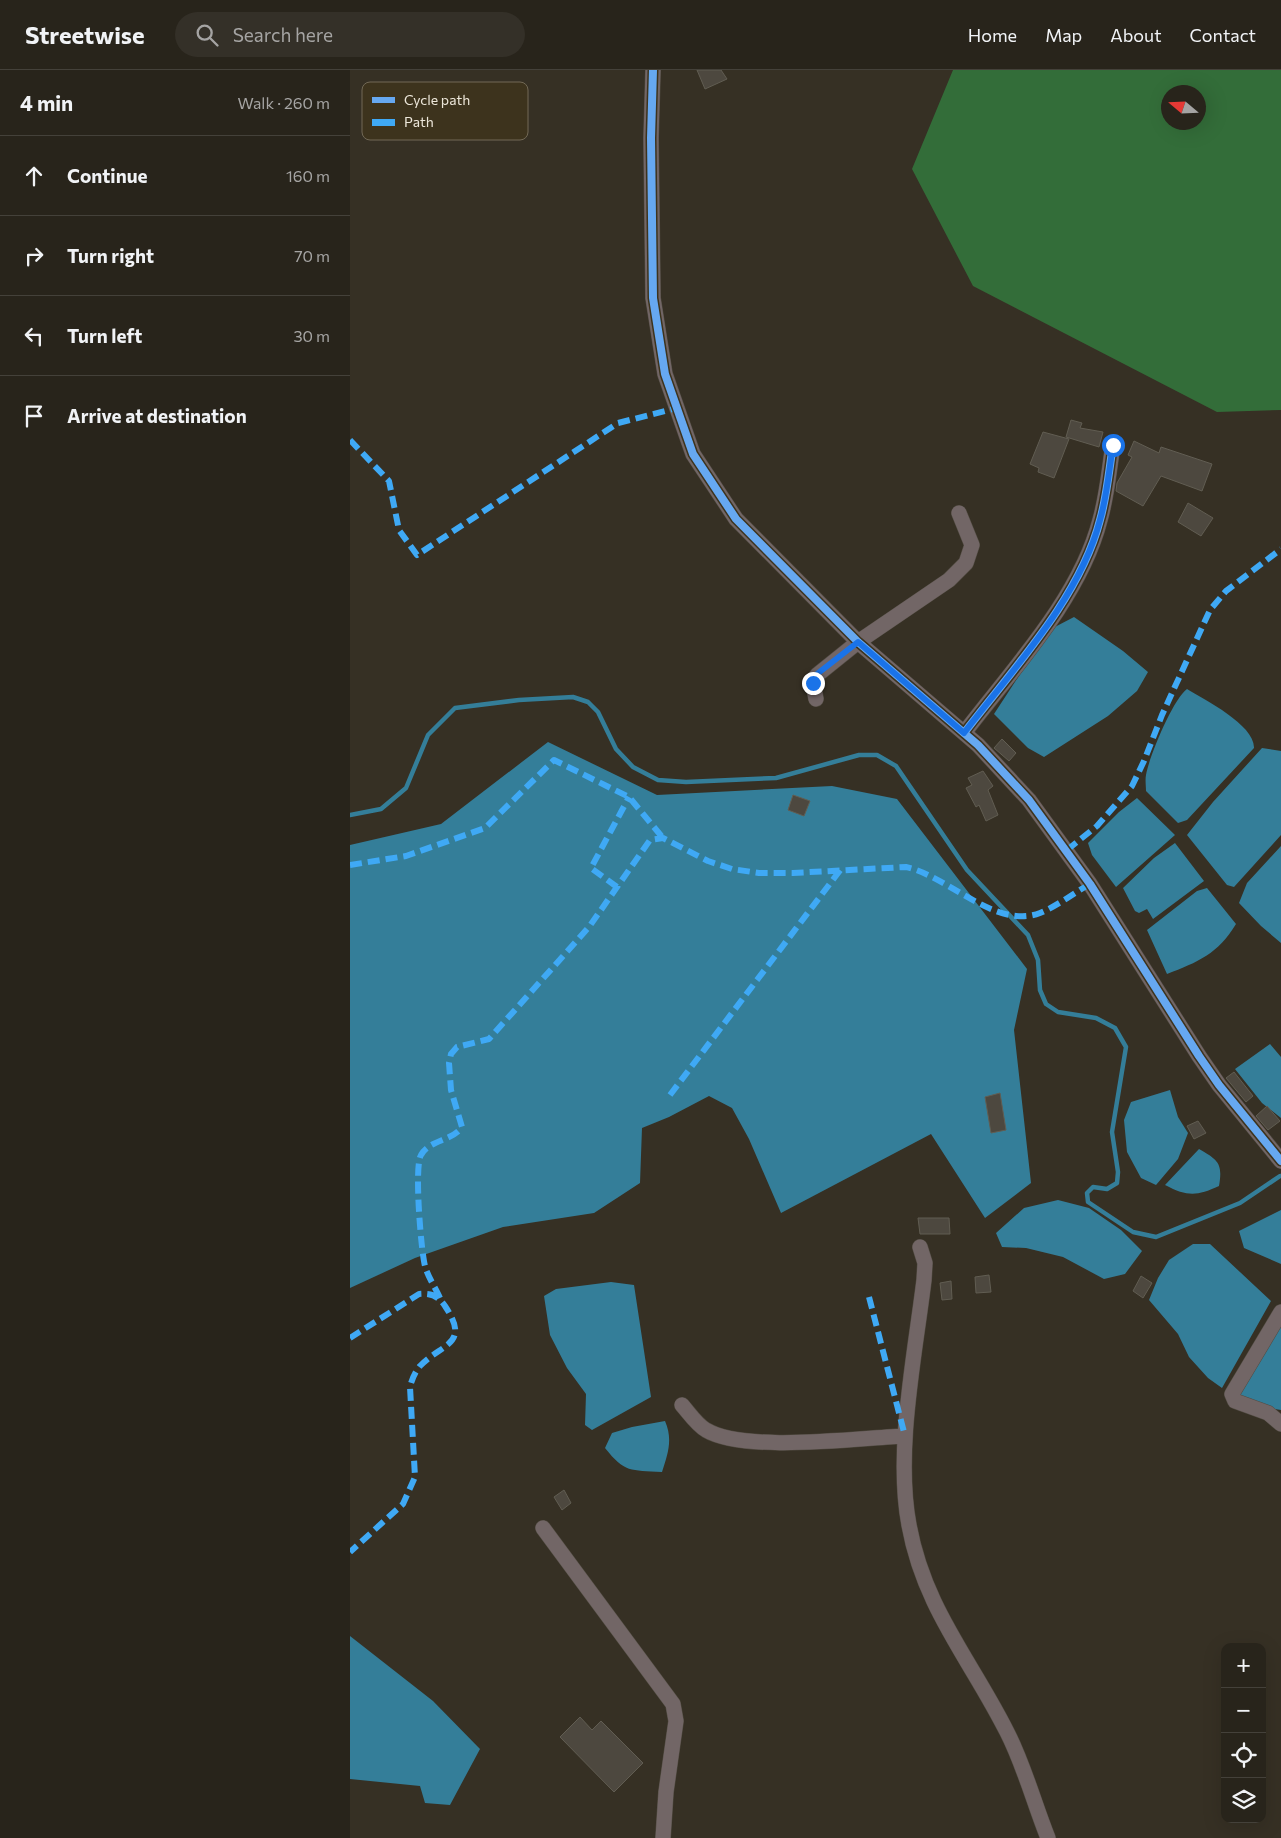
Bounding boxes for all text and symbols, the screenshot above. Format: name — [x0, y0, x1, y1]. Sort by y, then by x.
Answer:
search box — [175, 12, 525, 57]
text: Streetwise — [25, 20, 145, 49]
icon: search — [193, 21, 221, 49]
text: Search here — [233, 23, 333, 46]
text: Home — [968, 24, 1017, 46]
text: Map — [1045, 24, 1082, 46]
text: About — [1110, 24, 1162, 46]
text: Contact — [1190, 24, 1256, 46]
legend — [362, 82, 528, 140]
north arrow — [1161, 85, 1206, 130]
text: 4 min — [20, 90, 73, 115]
text: Cycle path — [404, 91, 470, 108]
text: Walk · 260 m — [238, 93, 330, 112]
text: Path — [404, 113, 434, 130]
icon: ahead — [20, 162, 48, 190]
text: Continue — [67, 164, 147, 187]
text: 160 m — [286, 166, 330, 185]
icon: right — [20, 242, 48, 270]
text: Turn right — [67, 244, 154, 267]
text: 70 m — [294, 246, 330, 265]
icon: left — [20, 322, 48, 350]
text: Turn left — [67, 324, 142, 347]
text: 30 m — [293, 326, 330, 345]
icon: arrive — [20, 402, 48, 430]
text: Arrive at destination — [67, 404, 247, 427]
route start — [1102, 434, 1125, 457]
route end — [802, 672, 825, 695]
map controls — [1221, 1643, 1266, 1823]
button: + — [1221, 1643, 1266, 1688]
button: − — [1221, 1688, 1266, 1733]
button: locate — [1221, 1733, 1266, 1778]
button: layers — [1221, 1778, 1266, 1823]

